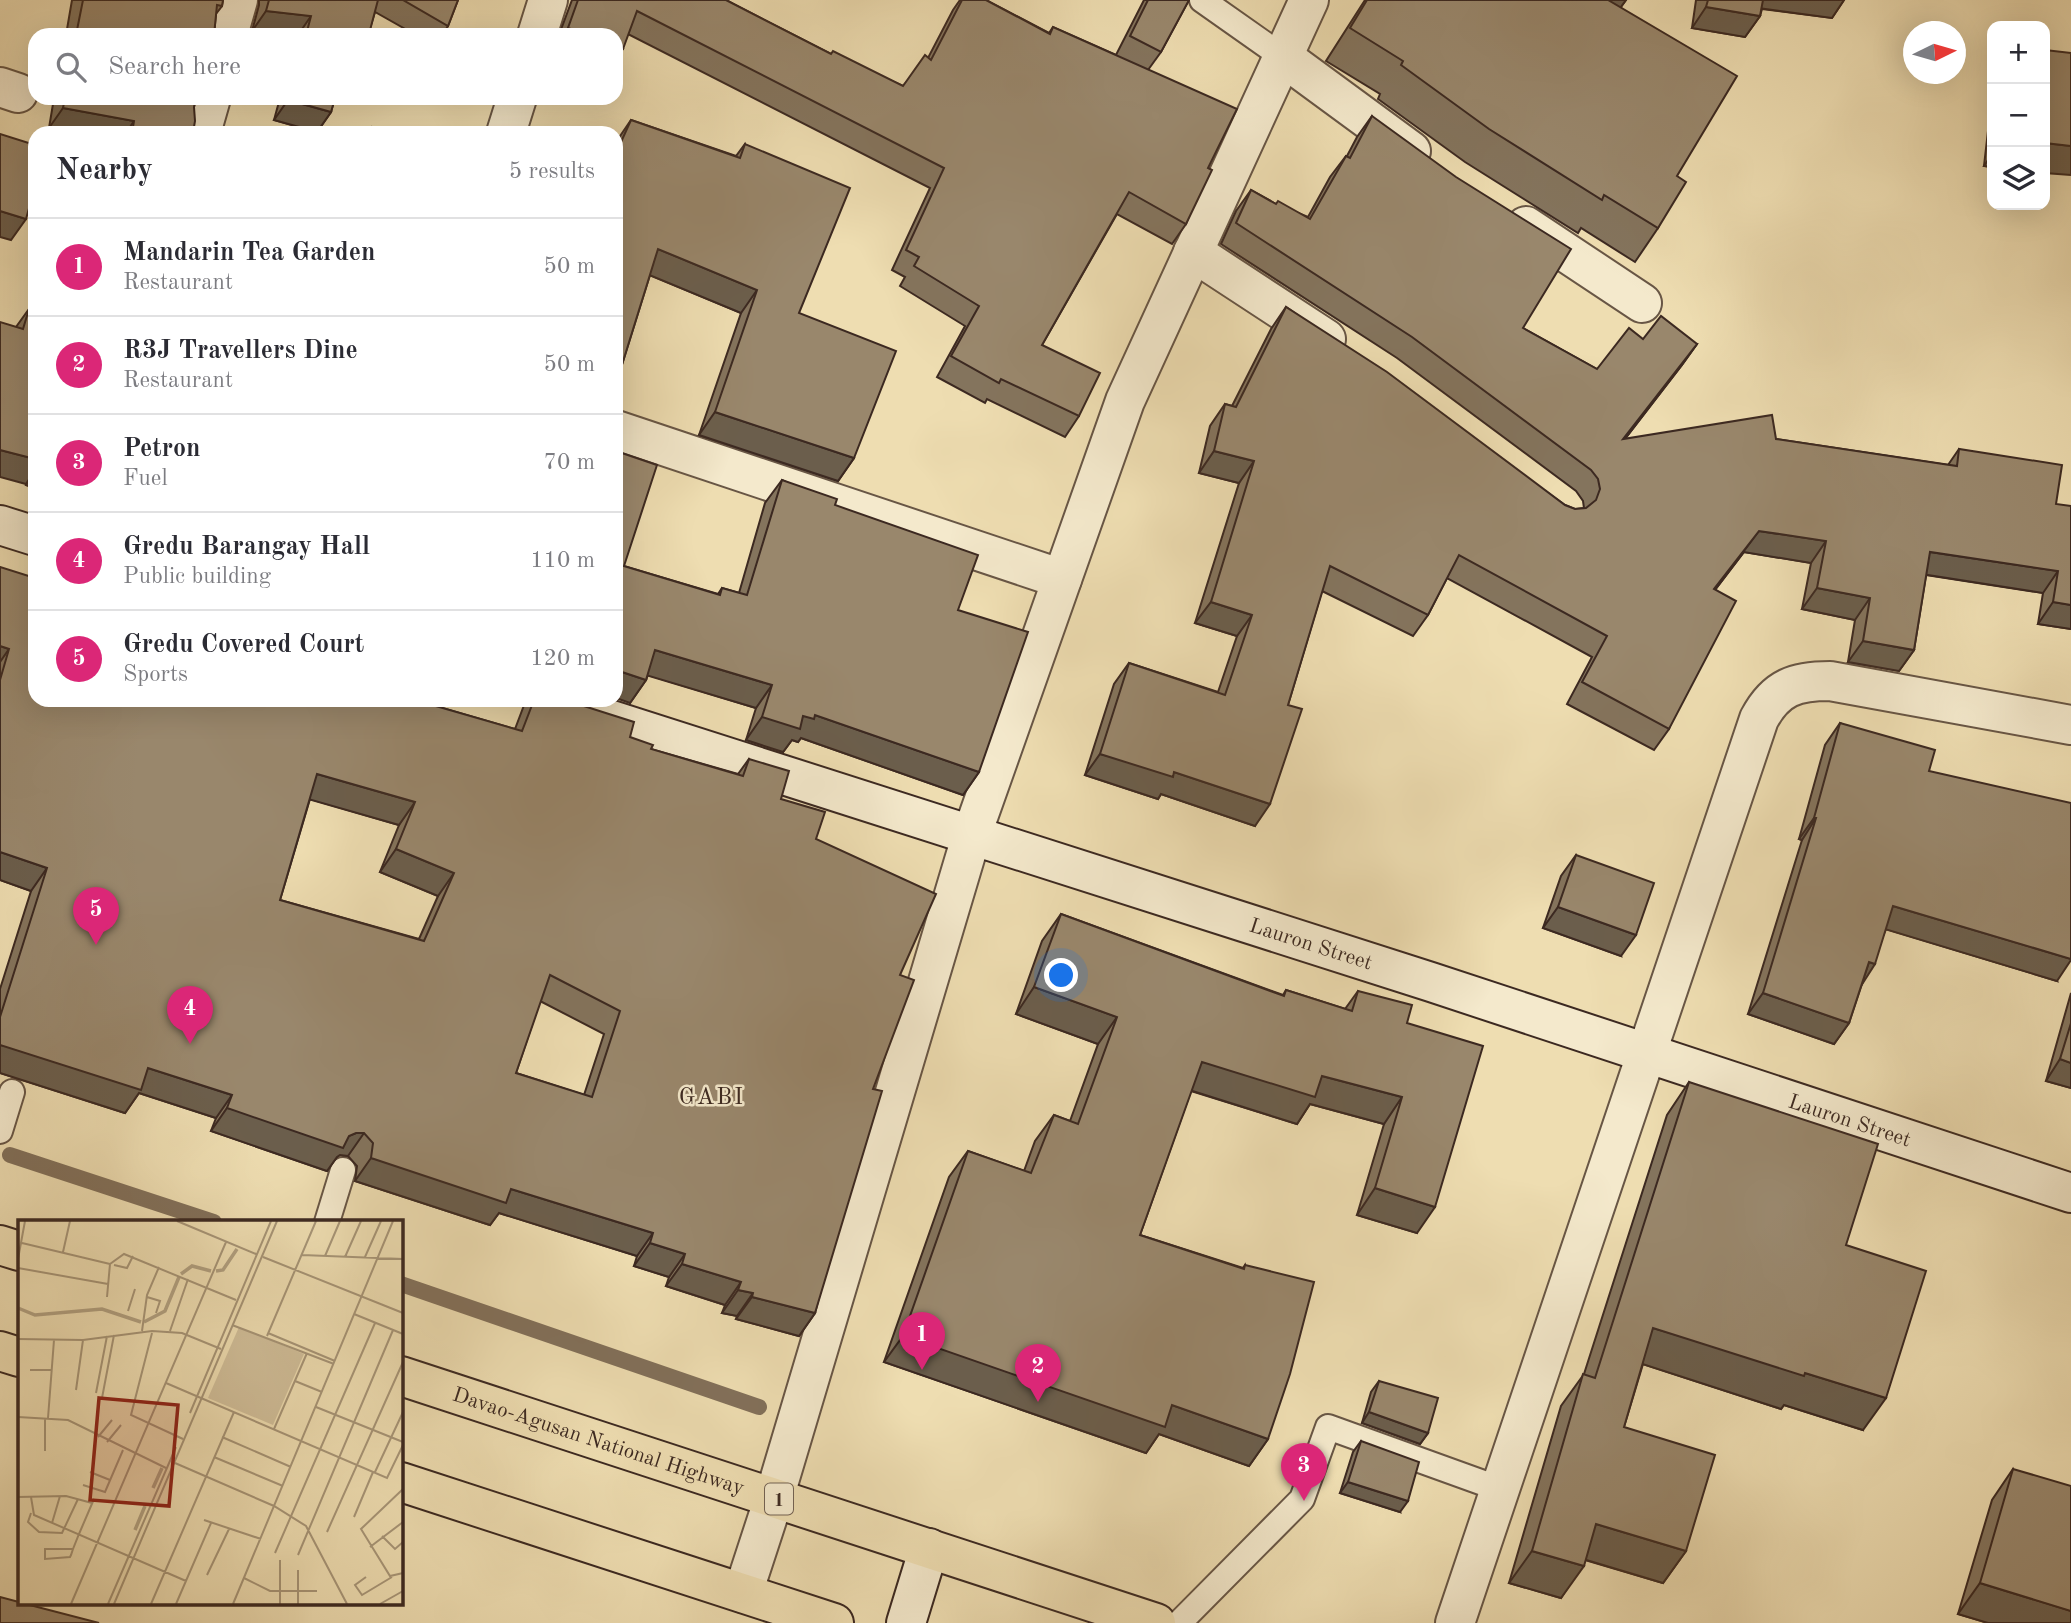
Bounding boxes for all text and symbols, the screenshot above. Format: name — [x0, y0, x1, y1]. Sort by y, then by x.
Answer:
north arrow — [1903, 21, 1966, 84]
map controls — [1987, 21, 2050, 210]
button: + — [1987, 21, 2050, 84]
search box — [28, 28, 623, 105]
icon: search — [52, 48, 90, 86]
text: Search here — [108, 54, 241, 80]
button: − — [1987, 84, 2050, 147]
button: layers — [1987, 147, 2050, 210]
text: Nearby — [56, 156, 153, 186]
text: 5 results — [509, 160, 595, 183]
text: Mandarin Tea Garden — [123, 240, 375, 266]
text: 1 — [72, 255, 86, 278]
text: 50 m — [544, 255, 595, 278]
text: Restaurant — [123, 271, 233, 294]
text: R3J Travellers Dine — [123, 338, 358, 364]
text: 2 — [72, 353, 86, 376]
text: 50 m — [544, 353, 595, 376]
text: Restaurant — [123, 369, 233, 392]
text: Petron — [123, 436, 200, 462]
text: 3 — [72, 451, 86, 474]
text: 70 m — [544, 451, 595, 474]
text: Fuel — [123, 467, 168, 490]
text: Gredu Barangay Hall — [123, 534, 370, 560]
text: 4 — [72, 549, 86, 572]
text: 110 m — [530, 549, 595, 572]
text: Public building — [123, 565, 271, 588]
text: Gredu Covered Court — [123, 632, 364, 658]
text: 5 — [72, 647, 86, 670]
text: 120 m — [530, 647, 595, 670]
text: Sports — [123, 663, 188, 686]
pin: 5 — [73, 887, 119, 945]
street label: Lauron Street — [1247, 916, 1375, 975]
your location — [1044, 958, 1078, 992]
pin: 4 — [167, 986, 213, 1044]
district label: GABI — [679, 1086, 745, 1109]
street label: Lauron Street — [1785, 1092, 1913, 1151]
inset map — [18, 1220, 402, 1606]
pin: 1 — [899, 1312, 945, 1370]
pin: 2 — [1015, 1344, 1061, 1402]
street label: Davao-Agusan National Highway — [450, 1385, 747, 1500]
pin: 3 — [1281, 1443, 1327, 1501]
road number: 1 — [765, 1484, 793, 1514]

